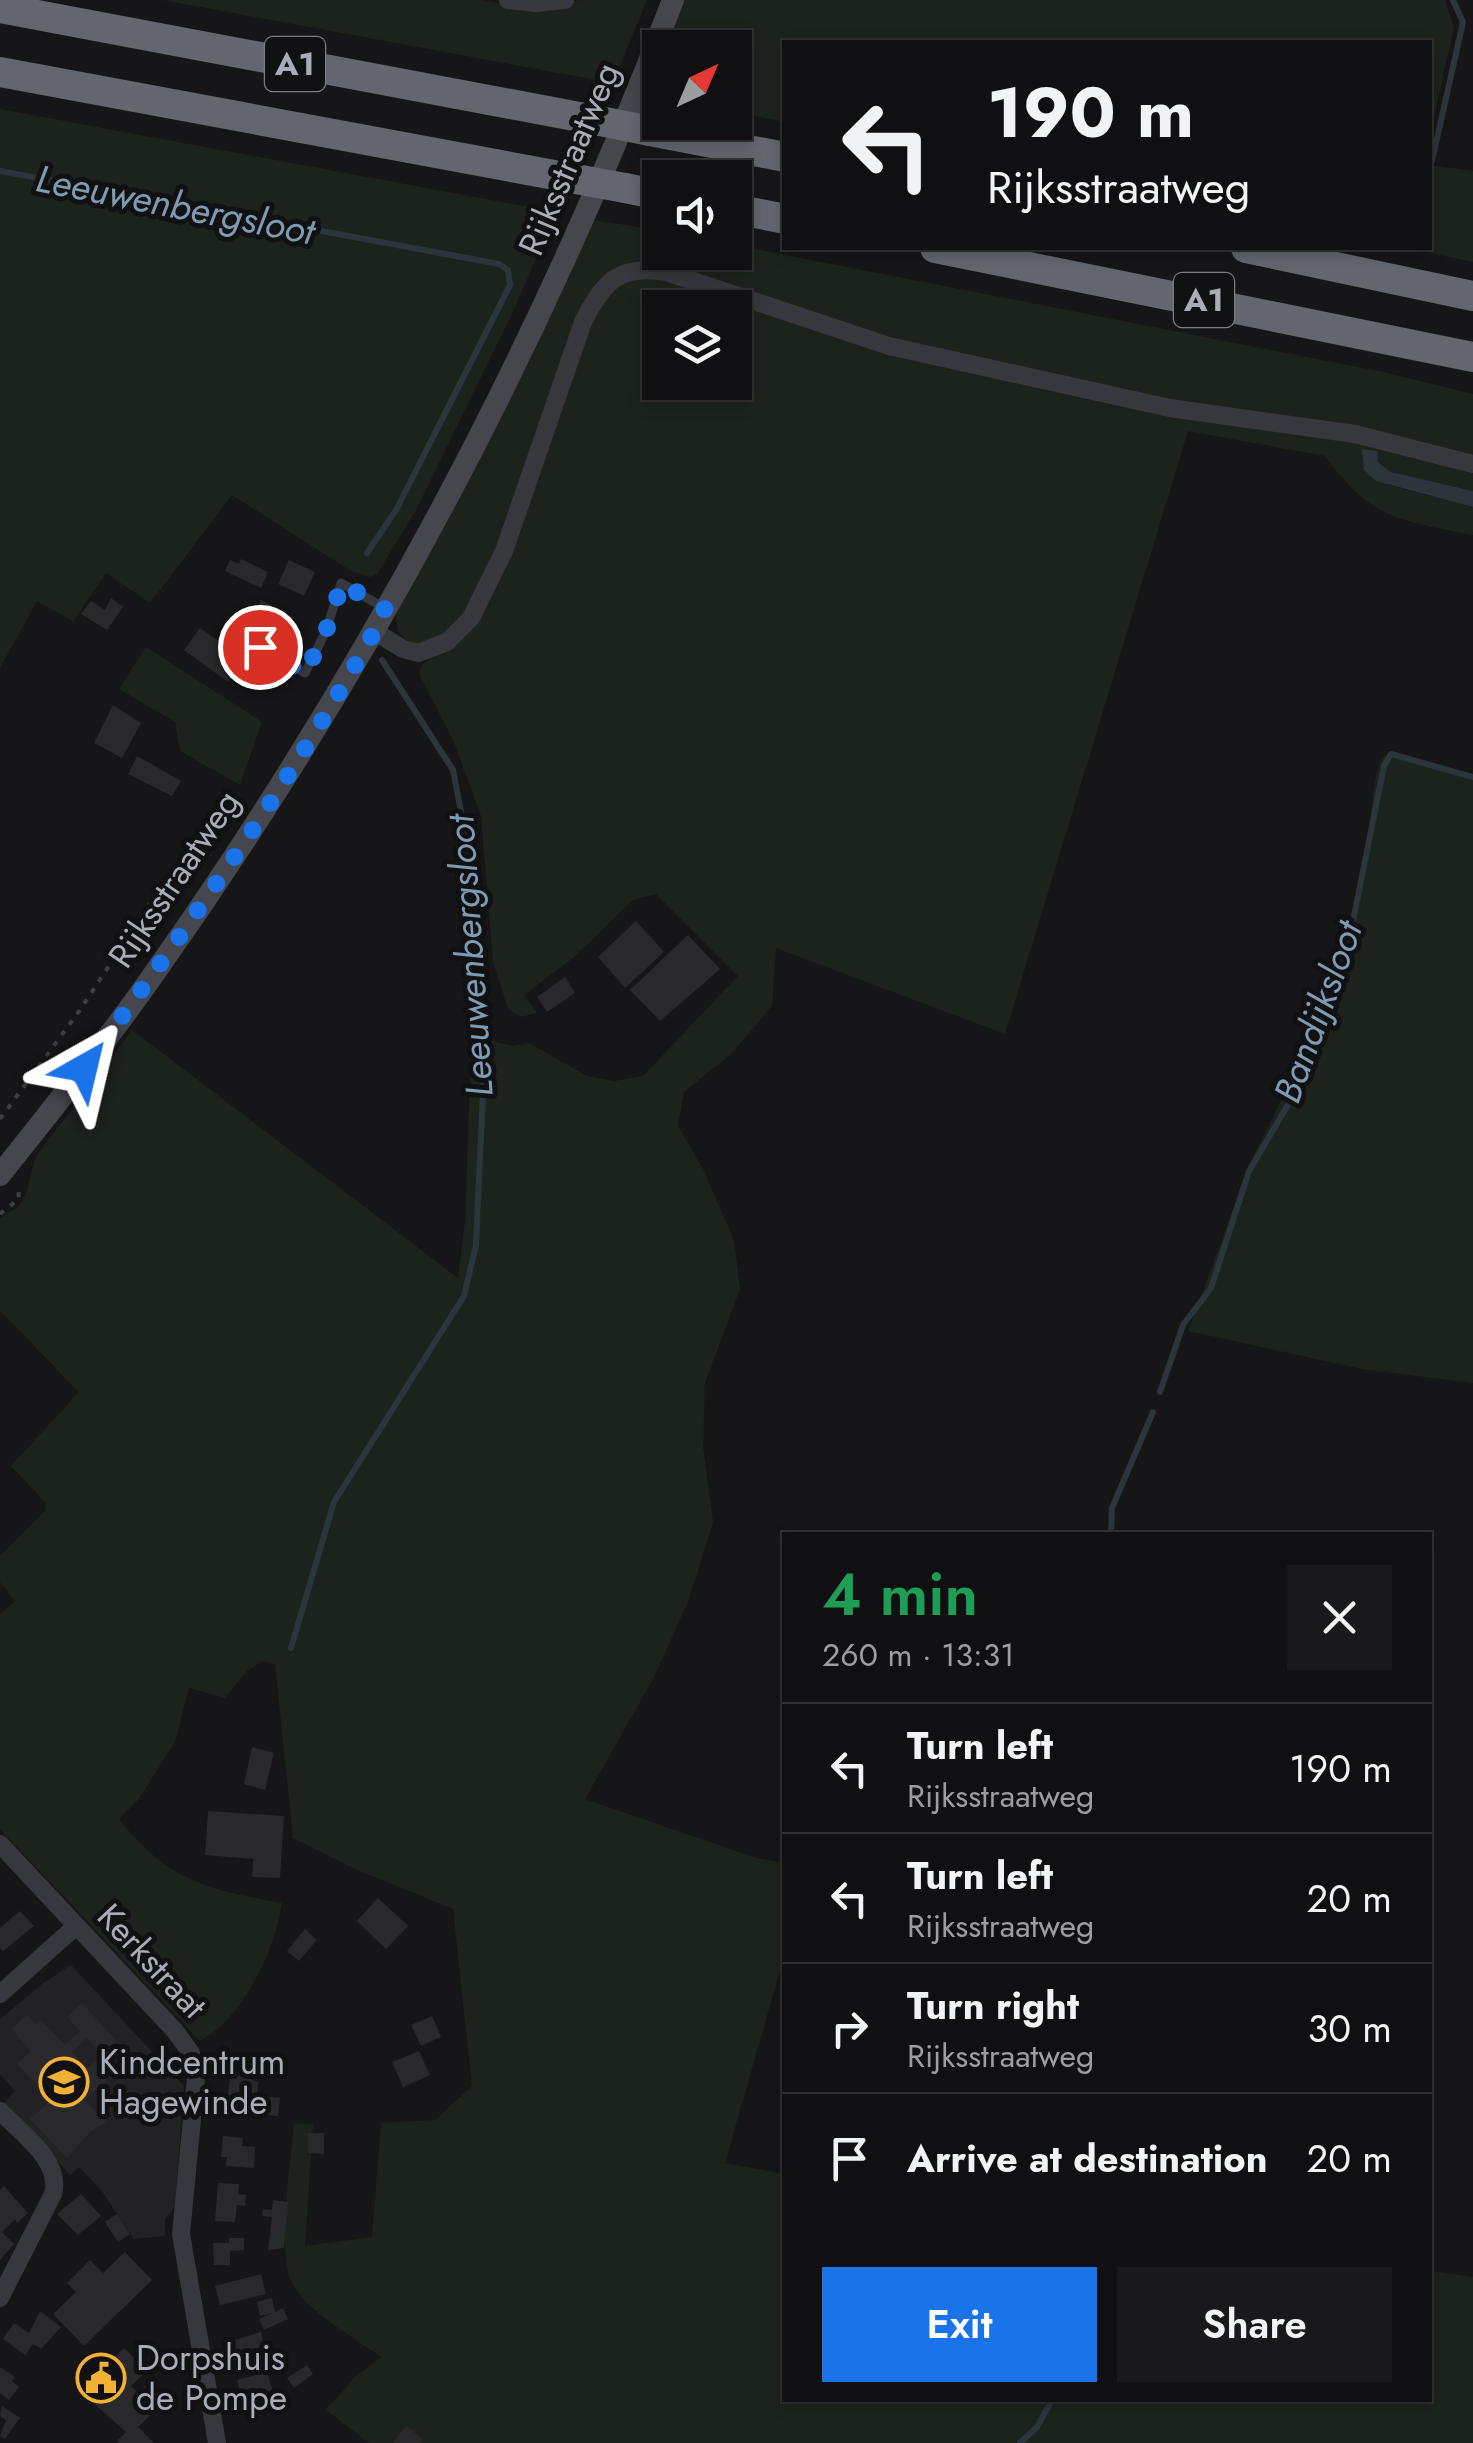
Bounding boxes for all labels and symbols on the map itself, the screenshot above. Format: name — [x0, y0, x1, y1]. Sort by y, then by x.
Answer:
north arrow — [642, 30, 752, 140]
road number: A1 — [265, 37, 325, 91]
street label: Rijksstraatweg — [506, 55, 632, 263]
water label: Leeuwenbergsloot — [31, 151, 321, 259]
road number: A1 — [1174, 273, 1234, 327]
pin — [218, 605, 303, 690]
street label: Rijksstraatweg — [96, 780, 252, 978]
water label: Leeuwenbergsloot — [432, 811, 507, 1099]
water label: Bandijksloot — [1259, 911, 1377, 1110]
position arrow — [32, 1016, 136, 1120]
street label: Kerkstraat — [86, 1892, 219, 2030]
place label: Kindcentrum Hagewinde — [99, 2037, 285, 2127]
school or university icon: Kindcentrum Hagewinde — [38, 2056, 90, 2108]
place label: Dorpshuis de Pompe — [136, 2333, 287, 2423]
public building icon: Dorpshuis de Pompe — [75, 2352, 127, 2404]

